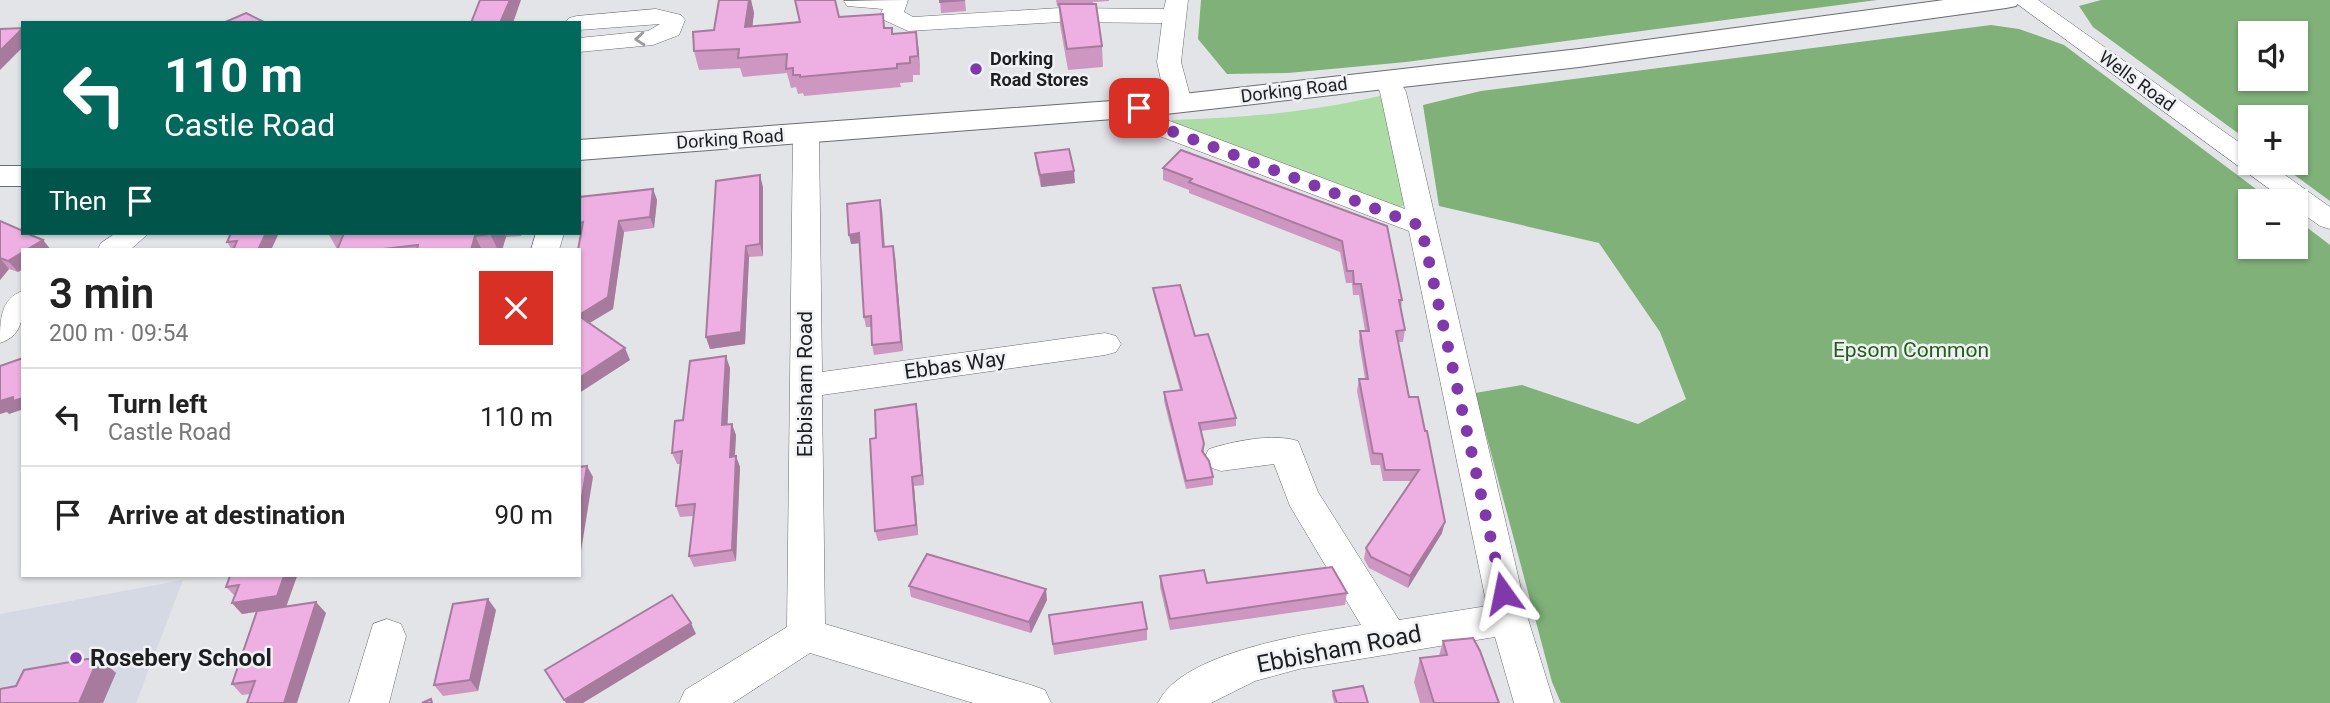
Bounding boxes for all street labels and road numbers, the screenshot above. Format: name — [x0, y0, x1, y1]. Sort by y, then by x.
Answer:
street label: Wells Road — [2095, 46, 2179, 115]
street label: Dorking Road — [1239, 73, 1349, 106]
street label: Dorking Road — [676, 124, 784, 153]
street label: Ebbisham Road — [793, 311, 817, 457]
street label: Ebbas Way — [903, 346, 1007, 384]
street label: Ebbisham Road — [1254, 619, 1424, 679]

